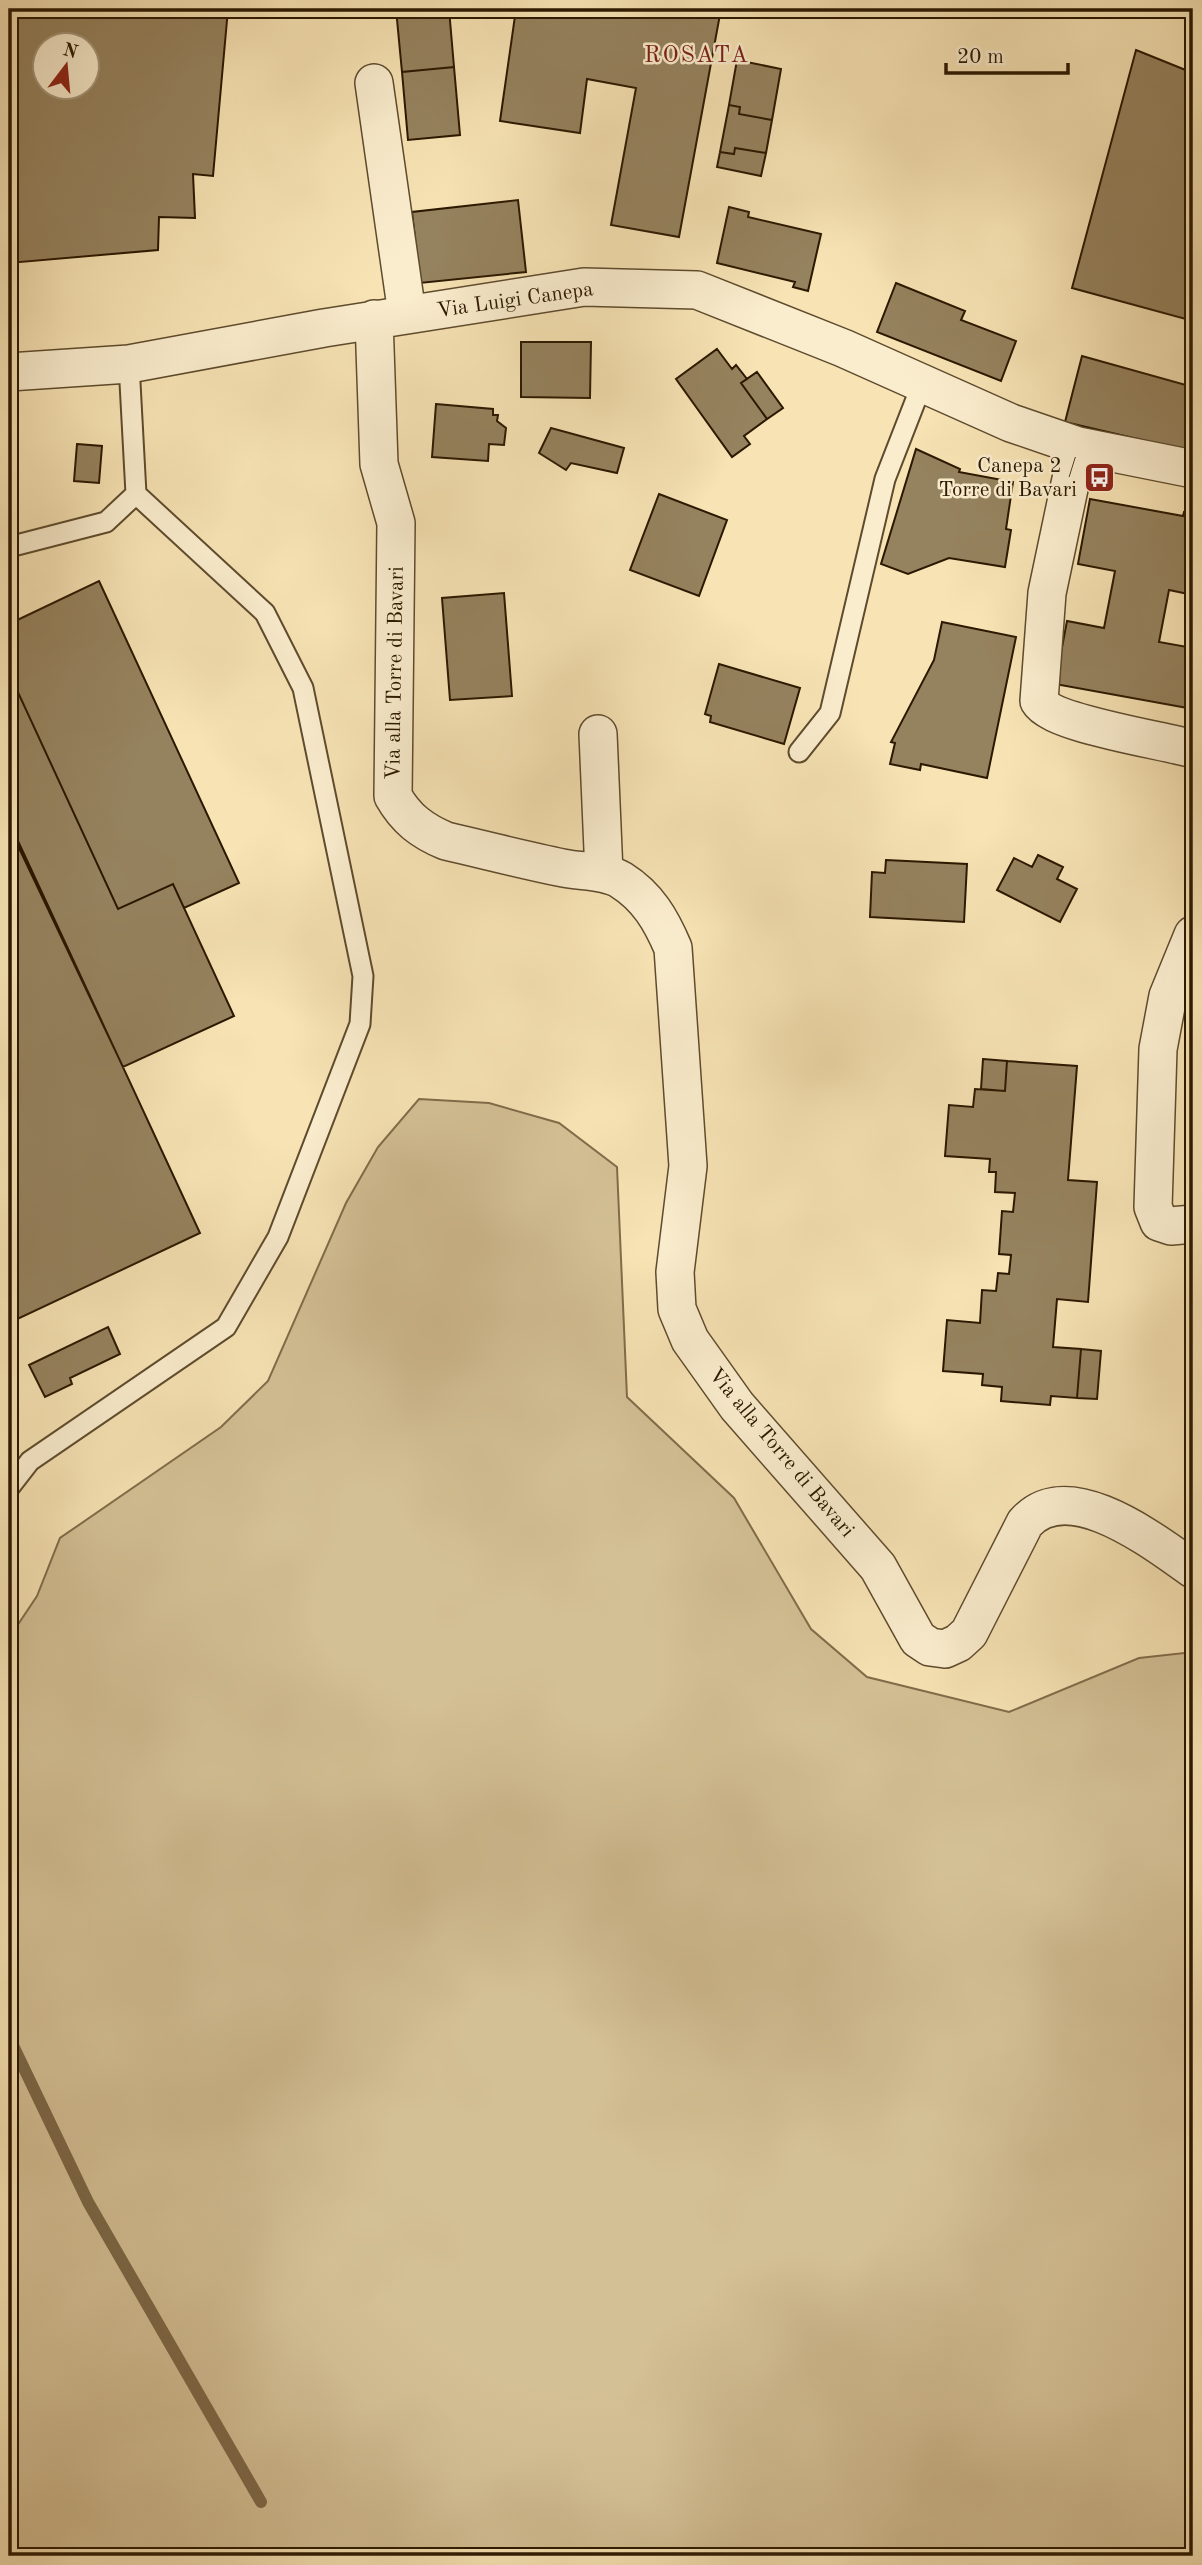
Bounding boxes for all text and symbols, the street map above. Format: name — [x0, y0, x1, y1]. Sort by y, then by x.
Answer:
north arrow — [32, 32, 102, 102]
scale bar — [946, 32, 1069, 76]
text: N — [60, 41, 80, 63]
district label: ROSATA — [644, 44, 750, 67]
text: 20 m — [957, 47, 1004, 68]
street label: Via Luigi Canepa — [436, 279, 595, 322]
place label: Canepa 2 / Torre di Bavari — [938, 456, 1077, 501]
bus stop icon: Canepa 2 / Torre di Bavari — [1083, 460, 1117, 494]
street label: Via alla Torre di Bavari — [383, 566, 408, 780]
street label: Via alla Torre di Bavari — [704, 1364, 858, 1542]

